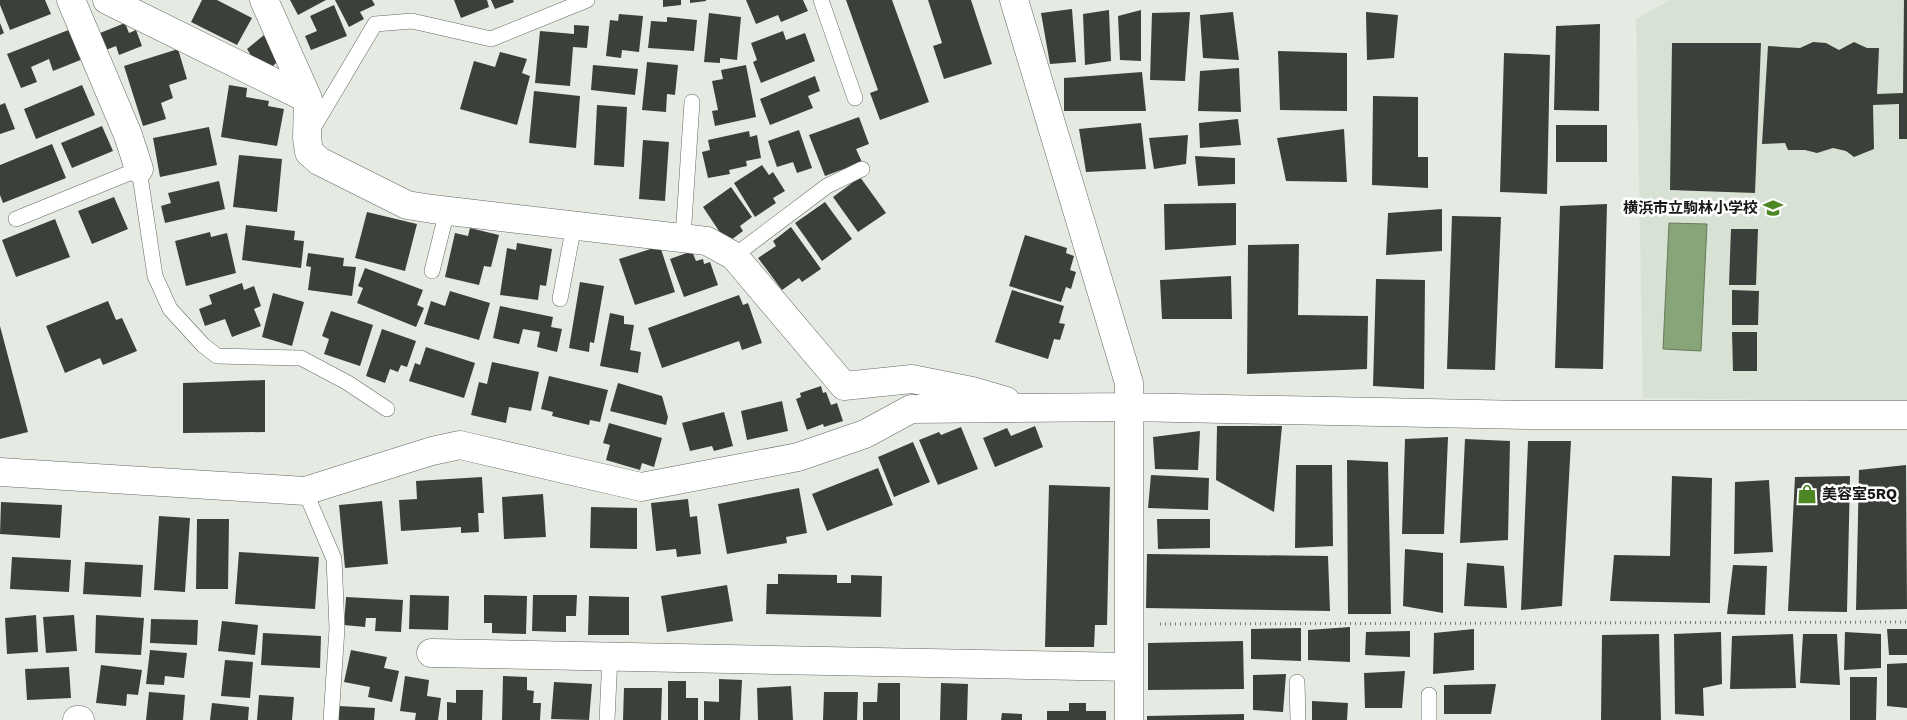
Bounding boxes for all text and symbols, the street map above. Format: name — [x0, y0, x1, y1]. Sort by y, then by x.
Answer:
school or university icon: 横浜市立駒林小学校 — [1762, 197, 1784, 219]
place label: 横浜市立駒林小学校 — [1623, 199, 1758, 217]
shop icon: 美容室5RQ — [1796, 483, 1818, 505]
place label: 美容室5RQ — [1822, 485, 1897, 503]

